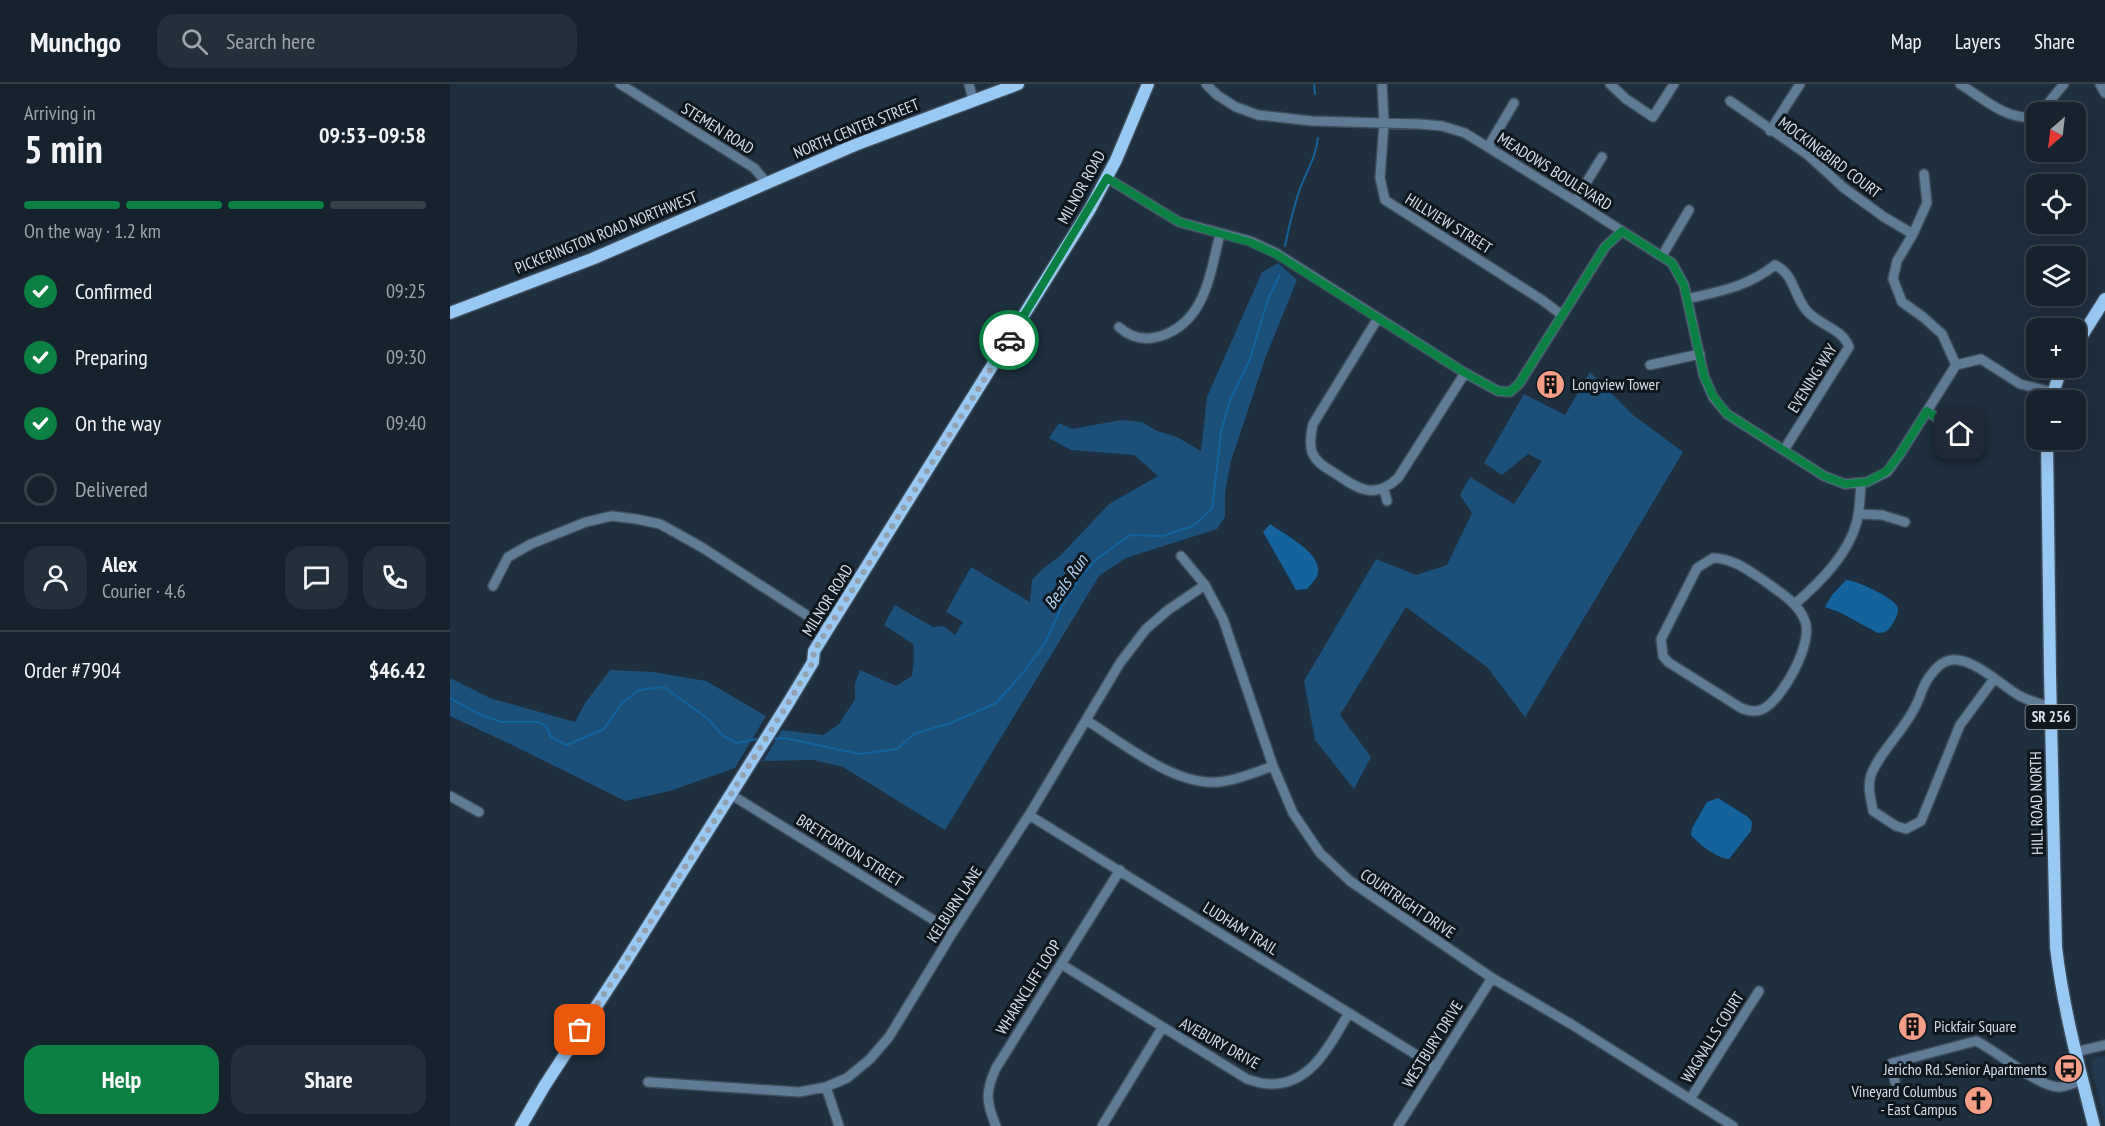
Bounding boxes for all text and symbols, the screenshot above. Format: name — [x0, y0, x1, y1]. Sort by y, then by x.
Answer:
search box — [157, 14, 577, 68]
text: Munchgo — [30, 23, 121, 60]
icon: search — [178, 25, 211, 58]
text: Search here — [226, 27, 315, 55]
text: Map — [1891, 28, 1922, 55]
text: Layers — [1955, 28, 2001, 55]
text: Share — [2034, 28, 2075, 55]
street label: NORTH CENTER STREET — [790, 94, 922, 162]
street label: STEMEN ROAD — [678, 98, 758, 158]
text: Arriving in — [24, 100, 96, 126]
north arrow — [2026, 102, 2086, 162]
map controls — [2026, 102, 2086, 450]
street label: MOCKINGBIRD COURT — [1775, 112, 1885, 202]
text: 09:53–09:58 — [319, 121, 426, 149]
text: 5 min — [24, 123, 103, 174]
street label: MEADOWS BOULEVARD — [1494, 128, 1616, 214]
street label: MILNOR ROAD — [1053, 147, 1109, 227]
button: locate — [2026, 174, 2086, 234]
street label: PICKERINGTON ROAD NORTHWEST — [512, 186, 700, 278]
street label: HILLVIEW STREET — [1402, 188, 1496, 258]
text: On the way · 1.2 km — [24, 218, 161, 244]
button: layers — [2026, 246, 2086, 306]
icon: check — [24, 275, 57, 308]
text: Confirmed — [75, 277, 152, 305]
text: 09:25 — [386, 278, 426, 304]
courier — [979, 310, 1039, 370]
button: + — [2026, 318, 2086, 378]
icon: car — [993, 324, 1026, 357]
street label: EVENING WAY — [1783, 339, 1841, 416]
icon: check — [24, 341, 57, 374]
text: Preparing — [75, 343, 148, 371]
text: 09:30 — [386, 344, 426, 370]
building icon: Longview Tower — [1535, 368, 1567, 400]
place label: Longview Tower — [1572, 374, 1660, 394]
button: − — [2026, 390, 2086, 450]
icon: check — [24, 407, 57, 440]
pin — [1934, 408, 1985, 459]
text: On the way — [75, 409, 161, 437]
text: 09:40 — [386, 410, 426, 436]
icon: home — [1943, 417, 1976, 450]
text: Delivered — [75, 475, 148, 503]
button: person — [24, 546, 87, 609]
button: chat — [285, 546, 348, 609]
button: phone — [363, 546, 426, 609]
water label: Beals Run — [1039, 549, 1093, 614]
text: Alex — [102, 550, 137, 578]
street label: MILNOR ROAD — [797, 560, 857, 640]
text: Courier · 4.6 — [102, 578, 186, 604]
text: Order #7904 — [24, 656, 121, 684]
text: $46.42 — [369, 656, 426, 684]
road number: SR 256 — [2026, 705, 2076, 729]
street label: HILL ROAD NORTH — [2025, 751, 2047, 855]
street label: BRETFORTON STREET — [793, 809, 907, 891]
street label: KELBURN LANE — [922, 862, 986, 946]
street label: COURTRIGHT DRIVE — [1357, 864, 1459, 942]
street label: LUDHAM TRAIL — [1200, 897, 1283, 959]
street label: WHARNCLIFF LOOP — [991, 936, 1065, 1038]
street label: WAGNALLS COURT — [1676, 988, 1748, 1086]
street label: WESTBURY DRIVE — [1397, 997, 1467, 1091]
pin — [554, 1004, 605, 1055]
building icon: Pickfair Square — [1897, 1010, 1929, 1042]
icon: bag — [563, 1013, 596, 1046]
street label: AVEBURY DRIVE — [1176, 1013, 1264, 1073]
place label: Pickfair Square — [1934, 1016, 2016, 1036]
button: Help — [24, 1045, 219, 1114]
button: Share — [231, 1045, 426, 1114]
bus stop icon: Jericho Rd. Senior Apartments — [2052, 1053, 2084, 1085]
place label: Jericho Rd. Senior Apartments — [1883, 1059, 2047, 1079]
place label: Vineyard Columbus - East Campus — [1850, 1081, 1957, 1119]
church icon: Vineyard Columbus - East Campus — [1962, 1084, 1994, 1116]

